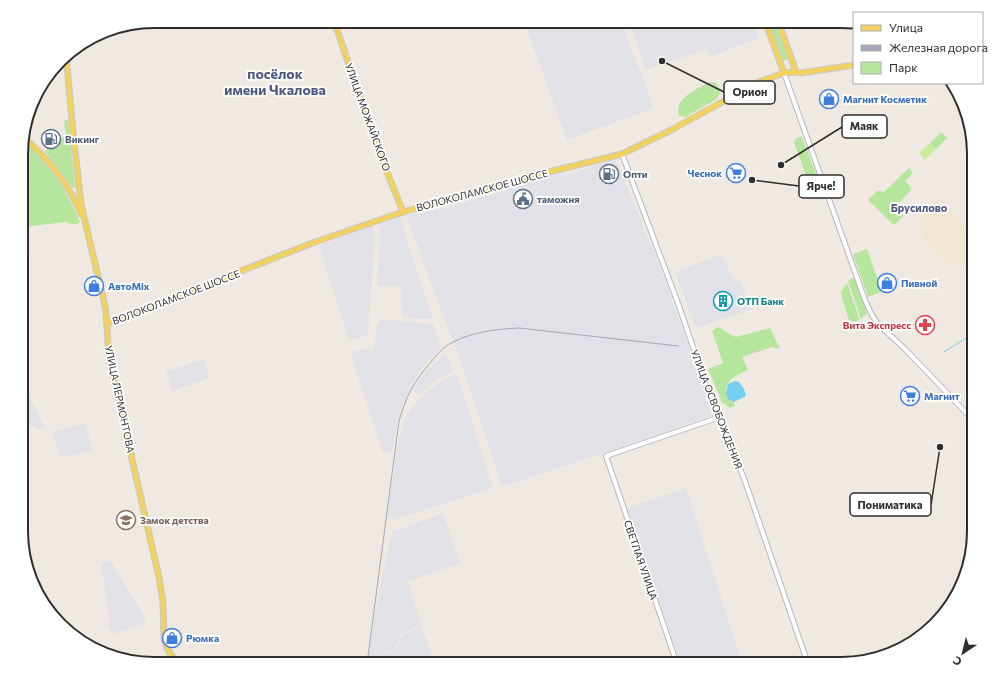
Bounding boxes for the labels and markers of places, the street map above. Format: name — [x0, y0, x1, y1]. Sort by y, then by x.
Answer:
callout: Орион — [724, 81, 775, 104]
shop icon: Магнит Косметик — [818, 88, 840, 110]
place label: Магнит Косметик — [843, 93, 927, 105]
callout: Маяк — [842, 115, 887, 138]
fuel station icon: Викинг — [40, 128, 62, 150]
place label: Викинг — [65, 133, 100, 145]
supermarket icon: Чеснок — [725, 162, 747, 184]
fuel station icon: Опти — [598, 163, 620, 185]
place label: Чеснок — [687, 167, 722, 179]
place label: Опти — [623, 168, 648, 180]
callout: Ярче! — [799, 175, 844, 198]
public building icon: таможня — [512, 188, 534, 210]
place label: таможня — [537, 193, 580, 205]
shop icon: Пивной — [876, 272, 898, 294]
shop icon: АвтоMix — [83, 275, 105, 297]
place label: Пивной — [901, 277, 938, 289]
place label: АвтоMix — [108, 280, 150, 292]
building icon: ОТП Банк — [712, 290, 734, 312]
place label: ОТП Банк — [737, 295, 784, 307]
pharmacy icon: Вита Экспресс — [914, 314, 936, 336]
place label: Вита Экспресс — [843, 319, 911, 331]
supermarket icon: Магнит — [899, 385, 921, 407]
place label: Магнит — [924, 390, 960, 402]
callout: Пониматика — [850, 493, 931, 516]
school or university icon: Замок детства — [115, 509, 137, 531]
place label: Замок детства — [140, 514, 209, 526]
shop icon: Рюмка — [161, 627, 183, 649]
place label: Рюмка — [186, 632, 219, 644]

